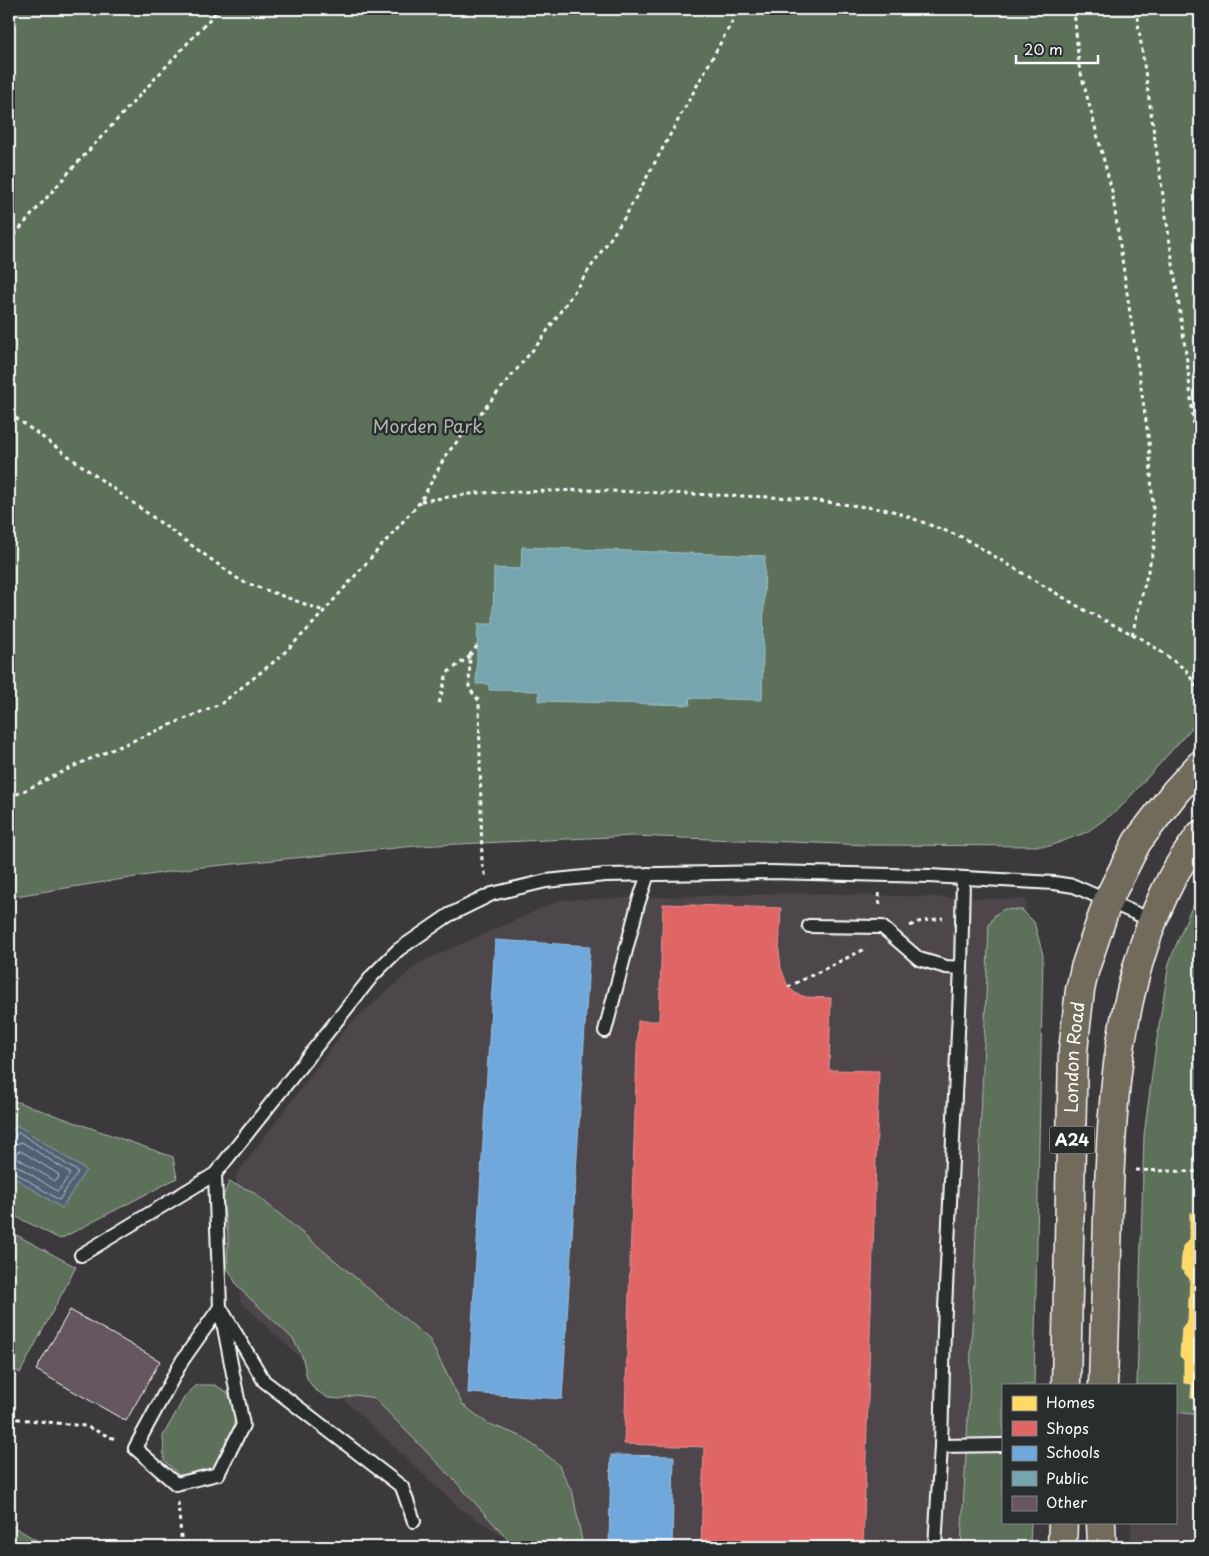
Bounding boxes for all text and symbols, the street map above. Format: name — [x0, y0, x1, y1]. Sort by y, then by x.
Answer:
scale bar — [1016, 32, 1099, 64]
text: 20 m — [1024, 37, 1063, 60]
park label: Morden Park — [373, 412, 483, 439]
street label: London Road — [1057, 1000, 1091, 1113]
road number: A24 — [1050, 1126, 1094, 1154]
legend — [1002, 1384, 1176, 1524]
text: Homes — [1046, 1390, 1095, 1413]
text: Shops — [1046, 1416, 1089, 1439]
text: Schools — [1046, 1440, 1100, 1463]
text: Public — [1046, 1466, 1089, 1489]
text: Other — [1046, 1490, 1087, 1513]

